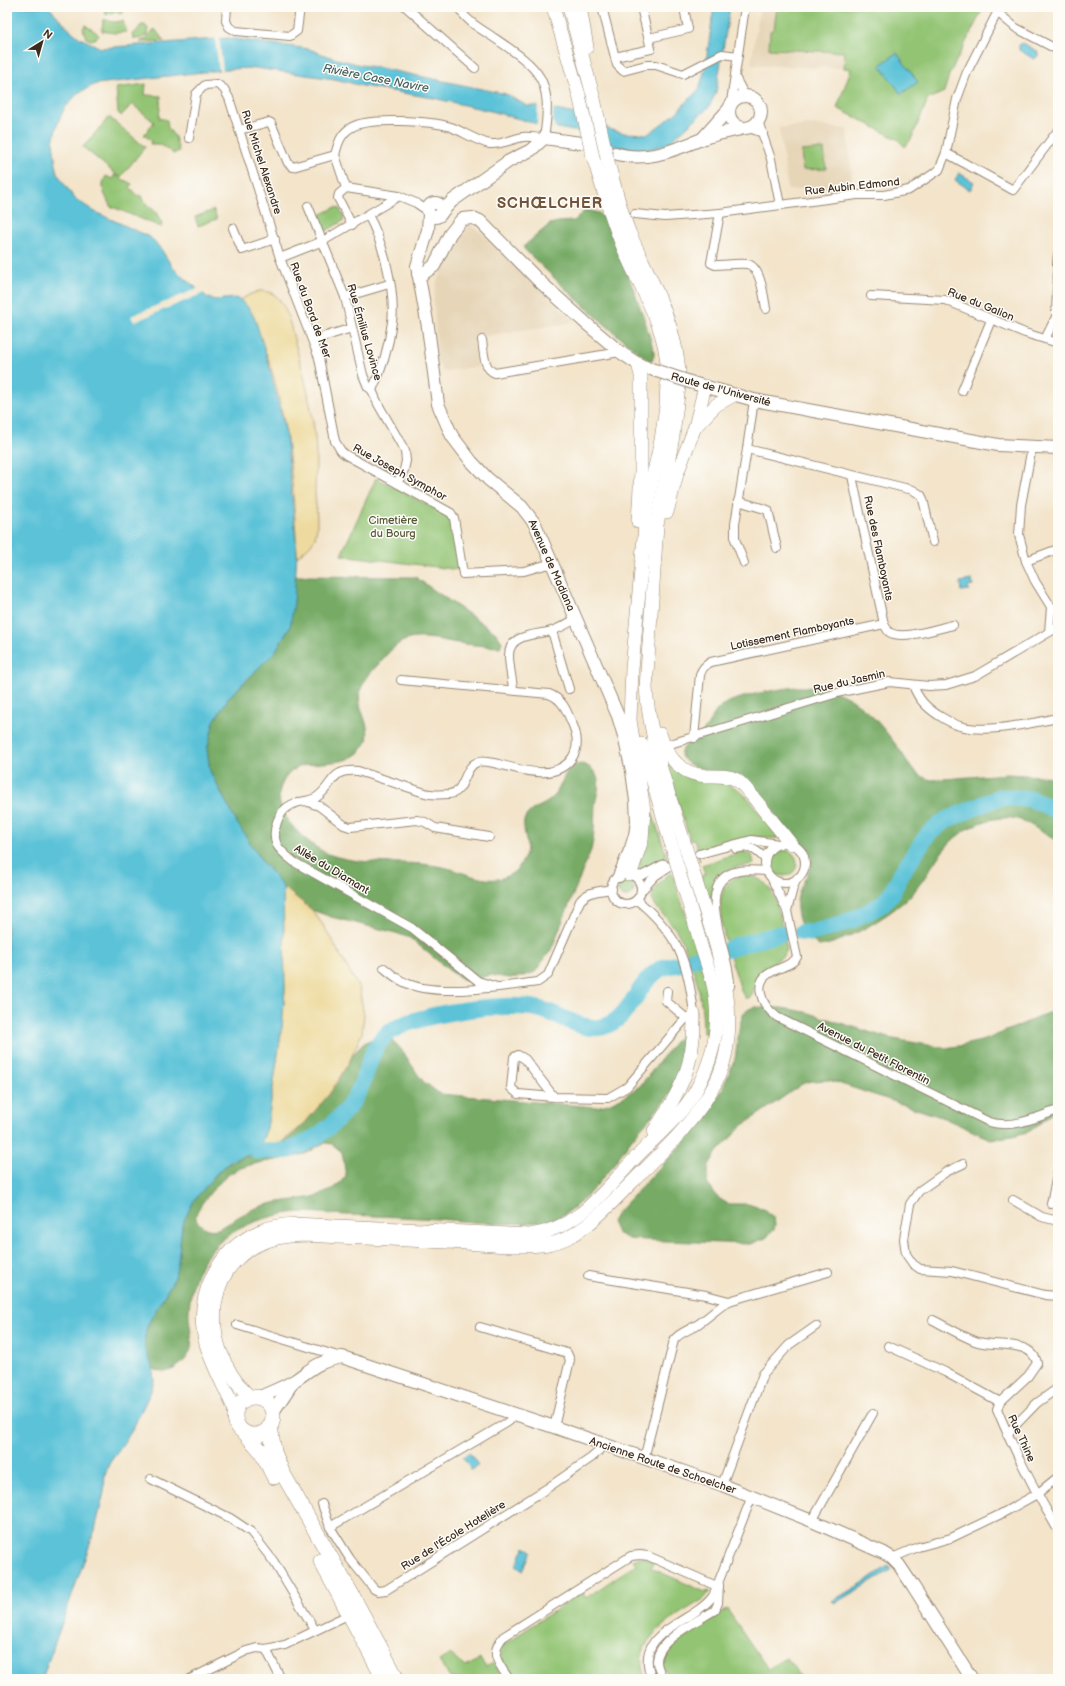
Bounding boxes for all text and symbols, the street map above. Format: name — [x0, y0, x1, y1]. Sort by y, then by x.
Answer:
north arrow — [22, 22, 62, 62]
text: N — [41, 27, 55, 42]
water label: Rivière Case Navire — [322, 61, 430, 96]
street label: Rue Michel Alexandre — [239, 108, 285, 216]
street label: Rue Aubin Edmond — [804, 175, 900, 198]
district label: SCHŒLCHER — [497, 194, 603, 213]
street label: Rue du Bord de Mer — [287, 260, 334, 361]
street label: Rue Émilius Lovince — [344, 282, 386, 383]
street label: Rue du Galion — [946, 285, 1016, 324]
street label: Route de l'Université — [669, 370, 773, 409]
street label: Rue Joseph Symphor — [351, 441, 450, 504]
street label: Rue des Flamboyants — [861, 494, 896, 602]
park label: Cimetière du Bourg — [369, 514, 418, 540]
street label: Avenue de Madiana — [525, 517, 578, 613]
street label: Lotissement Flamboyants — [729, 614, 856, 653]
street label: Rue du Jasmin — [812, 667, 886, 696]
street label: Allée du Diamant — [292, 842, 372, 897]
street label: Avenue du Petit Florentin — [815, 1019, 932, 1087]
street label: Rue Thine — [1005, 1412, 1038, 1464]
street label: Ancienne Route de Schoelcher — [588, 1434, 739, 1497]
street label: Rue de l'École Hotelière — [398, 1497, 508, 1573]

